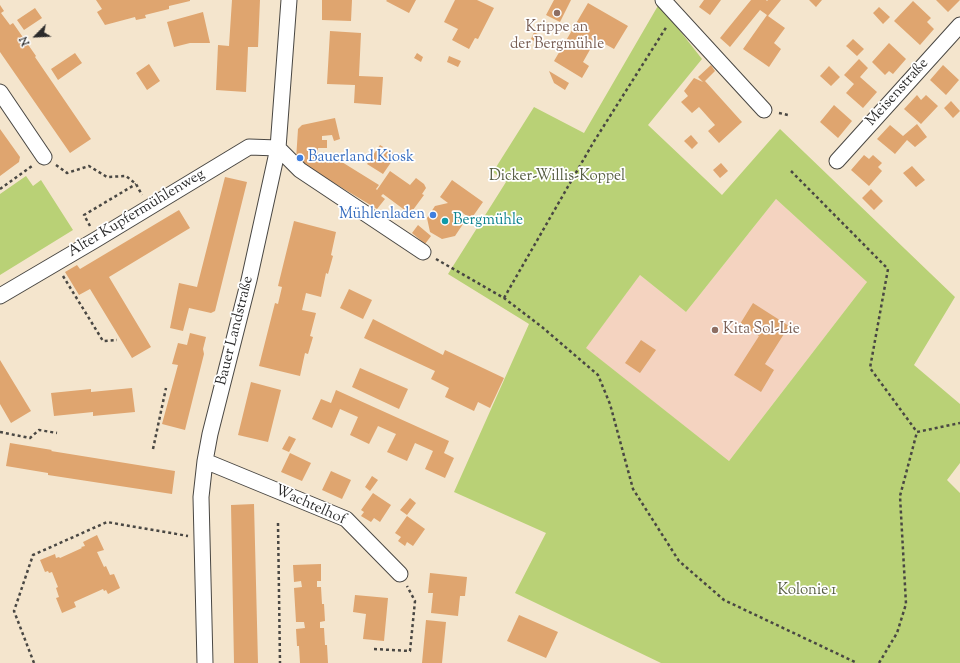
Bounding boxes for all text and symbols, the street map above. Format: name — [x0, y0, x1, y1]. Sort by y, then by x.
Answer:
marker: Krippe an der Bergmühle — [552, 8, 562, 18]
north arrow — [16, 16, 56, 56]
place label: Krippe an der Bergmühle — [510, 19, 604, 54]
text: N — [16, 34, 34, 48]
street label: Meisenstraße — [863, 55, 933, 131]
place label: Bauerland Kiosk — [308, 149, 414, 167]
marker: Bauerland Kiosk — [295, 153, 305, 163]
street label: Alter Kupfermühlenweg — [65, 166, 209, 262]
park label: Dicker-Willis-Koppel — [489, 168, 625, 186]
place label: Mühlenladen — [339, 206, 425, 224]
marker: Mühlenladen — [428, 210, 438, 220]
place label: Bergmühle — [453, 212, 523, 230]
marker: Bergmühle — [440, 216, 450, 226]
street label: Bauer Landstraße — [214, 274, 258, 388]
place label: Kita Sol-Lie — [723, 321, 800, 339]
marker: Kita Sol-Lie — [710, 325, 720, 335]
street label: Wachtelhof — [272, 482, 348, 530]
park label: Kolonie 1 — [778, 582, 836, 600]

